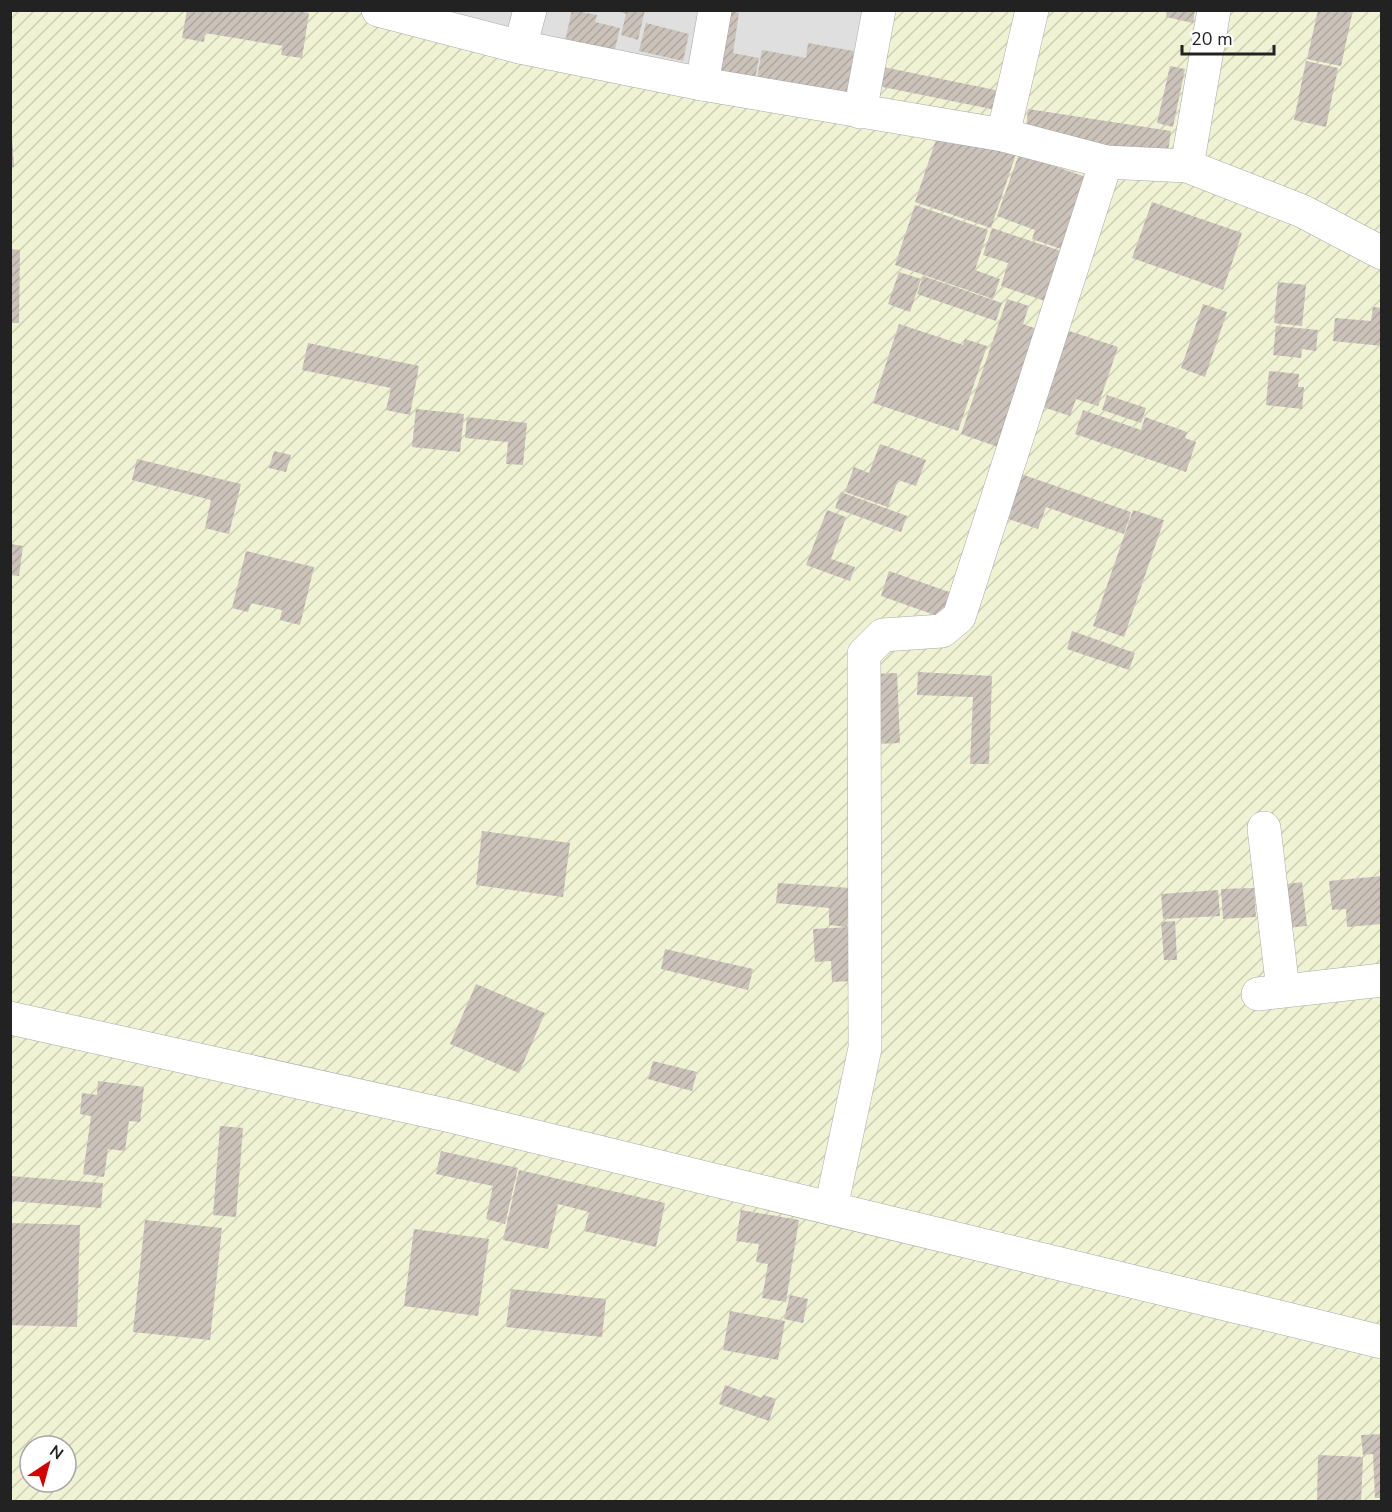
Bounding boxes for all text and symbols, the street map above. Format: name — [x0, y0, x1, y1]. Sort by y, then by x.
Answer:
scale bar — [1182, 18, 1274, 56]
text: 20 m — [1191, 27, 1233, 51]
north arrow — [18, 1434, 78, 1494]
text: N — [45, 1440, 68, 1465]

